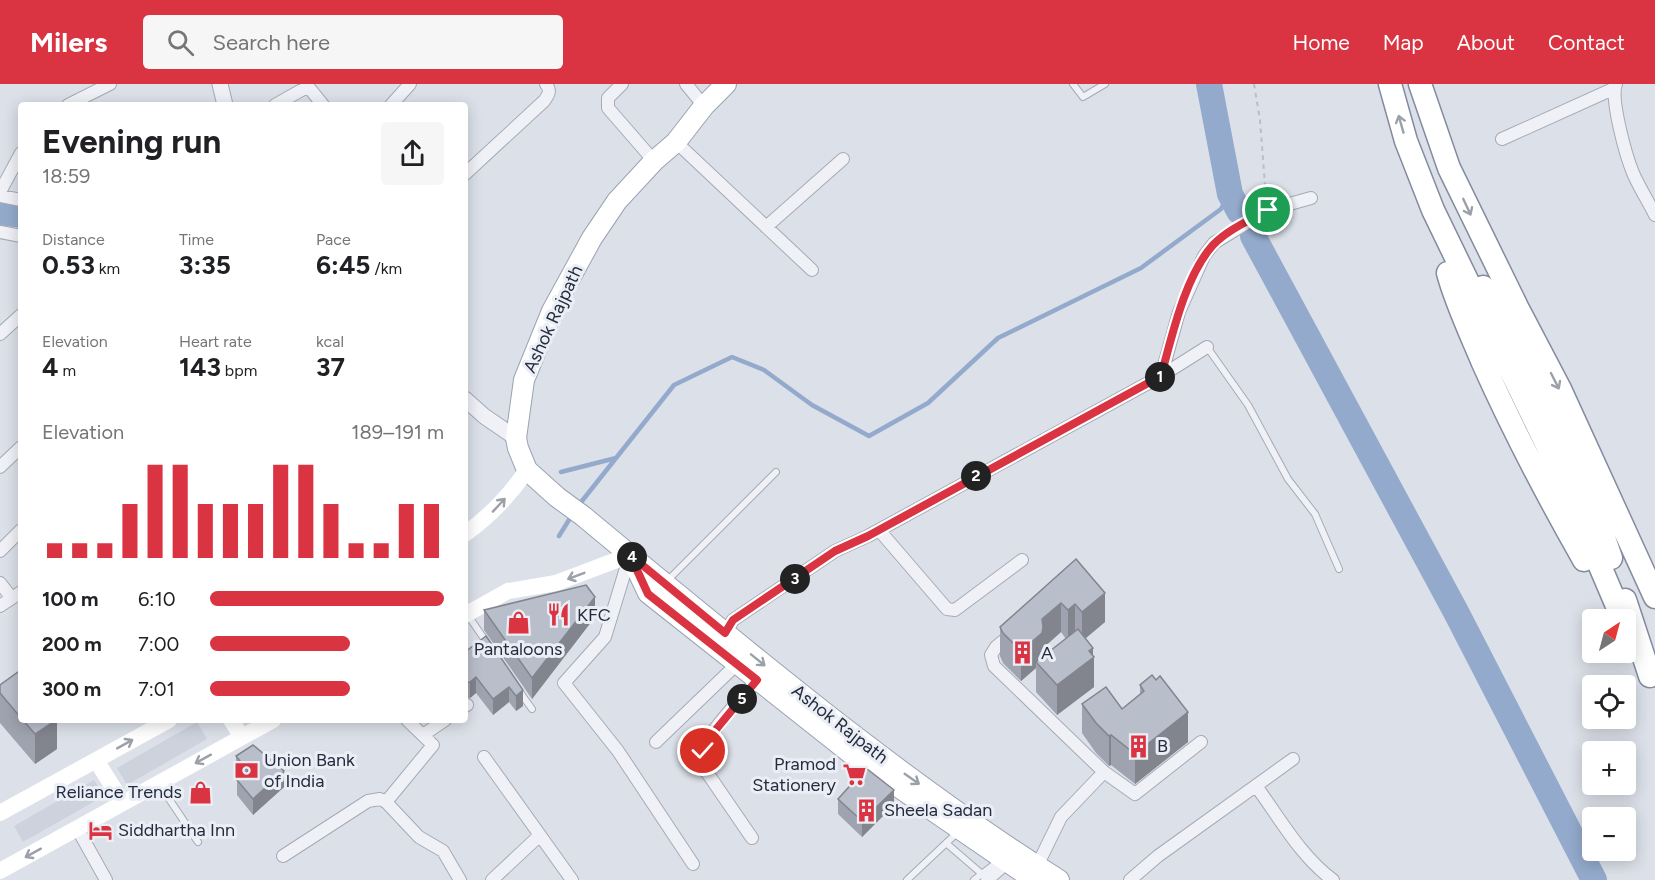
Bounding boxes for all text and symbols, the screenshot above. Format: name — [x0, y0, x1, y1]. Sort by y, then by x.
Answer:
search box — [143, 15, 563, 69]
text: Milers — [30, 25, 107, 59]
icon: search — [164, 26, 197, 59]
text: Search here — [212, 29, 330, 56]
text: Home — [1293, 30, 1350, 55]
text: Map — [1383, 30, 1424, 55]
text: About — [1457, 30, 1515, 55]
text: Contact — [1548, 30, 1625, 55]
one-way arrow — [1395, 115, 1406, 134]
text: Evening run — [42, 122, 221, 161]
button: share — [381, 122, 444, 185]
text: 18:59 — [42, 164, 90, 188]
pin — [1242, 184, 1293, 235]
icon: arrive — [1251, 193, 1284, 226]
one-way arrow — [1462, 197, 1474, 215]
text: Distance — [42, 230, 105, 249]
text: Time — [179, 230, 214, 249]
text: Pace — [316, 230, 351, 249]
text: 0.53 — [42, 249, 95, 281]
text: 3:35 — [179, 249, 231, 281]
text: 6:45 — [316, 249, 370, 281]
text: km — [95, 259, 120, 278]
text: /km — [370, 259, 402, 278]
street label: Ashok Rajpath — [518, 262, 588, 376]
text: Elevation — [42, 332, 108, 351]
text: Heart rate — [179, 332, 252, 351]
text: kcal — [316, 332, 344, 351]
text: 4 — [42, 351, 58, 383]
text: 143 — [179, 351, 221, 383]
text: 37 — [316, 351, 345, 383]
text: m — [58, 361, 76, 380]
text: bpm — [221, 361, 257, 380]
pin: 1 — [1145, 362, 1175, 392]
text: 1 — [1157, 367, 1163, 386]
one-way arrow — [1550, 371, 1562, 389]
text: Elevation — [42, 420, 124, 444]
text: 189–191 m — [351, 420, 444, 444]
pin: 2 — [961, 461, 991, 491]
text: 2 — [971, 466, 981, 485]
one-way arrow — [492, 497, 506, 512]
pin: 4 — [617, 542, 647, 572]
text: 4 — [627, 547, 637, 566]
pin: 3 — [780, 564, 810, 594]
text: 3 — [791, 569, 799, 588]
one-way arrow — [567, 571, 586, 582]
text: 100 m — [42, 587, 99, 611]
text: 6:10 — [138, 587, 175, 611]
restaurant icon: KFC — [546, 602, 572, 628]
place label: KFC — [577, 604, 611, 626]
north arrow — [1582, 609, 1636, 663]
map controls — [1582, 609, 1636, 861]
shop icon: Pantaloons — [505, 610, 531, 636]
text: 200 m — [42, 632, 102, 656]
text: 7:00 — [138, 632, 179, 656]
place label: Pantaloons — [474, 638, 562, 660]
building icon: A — [1010, 640, 1036, 666]
place label: A — [1041, 642, 1053, 664]
one-way arrow — [750, 653, 766, 666]
button: locate — [1582, 675, 1636, 729]
text: 300 m — [42, 677, 101, 701]
text: 7:01 — [138, 677, 175, 701]
street label: Ashok Rajpath — [787, 680, 893, 768]
pin: 5 — [727, 684, 757, 714]
text: 5 — [737, 689, 747, 708]
pin — [677, 725, 728, 776]
building icon: B — [1126, 733, 1152, 759]
icon: check — [686, 734, 719, 767]
place label: B — [1157, 735, 1168, 757]
one-way arrow — [116, 738, 133, 750]
button: + — [1582, 741, 1636, 795]
place label: Union Bank of India — [264, 749, 355, 792]
place label: Pramod Stationery — [752, 753, 837, 796]
one-way arrow — [195, 754, 213, 765]
bank icon: Union Bank of India — [233, 757, 259, 783]
supermarket icon: Pramod Stationery — [841, 761, 867, 787]
one-way arrow — [904, 773, 920, 786]
shop icon: Reliance Trends — [187, 779, 213, 805]
place label: Reliance Trends — [56, 781, 182, 803]
building icon: Sheela Sadan — [853, 797, 879, 823]
place label: Sheela Sadan — [884, 799, 992, 821]
button: − — [1582, 807, 1636, 861]
hotel icon: Siddhartha Inn — [87, 817, 113, 843]
place label: Siddhartha Inn — [118, 819, 235, 841]
one-way arrow — [25, 847, 42, 859]

